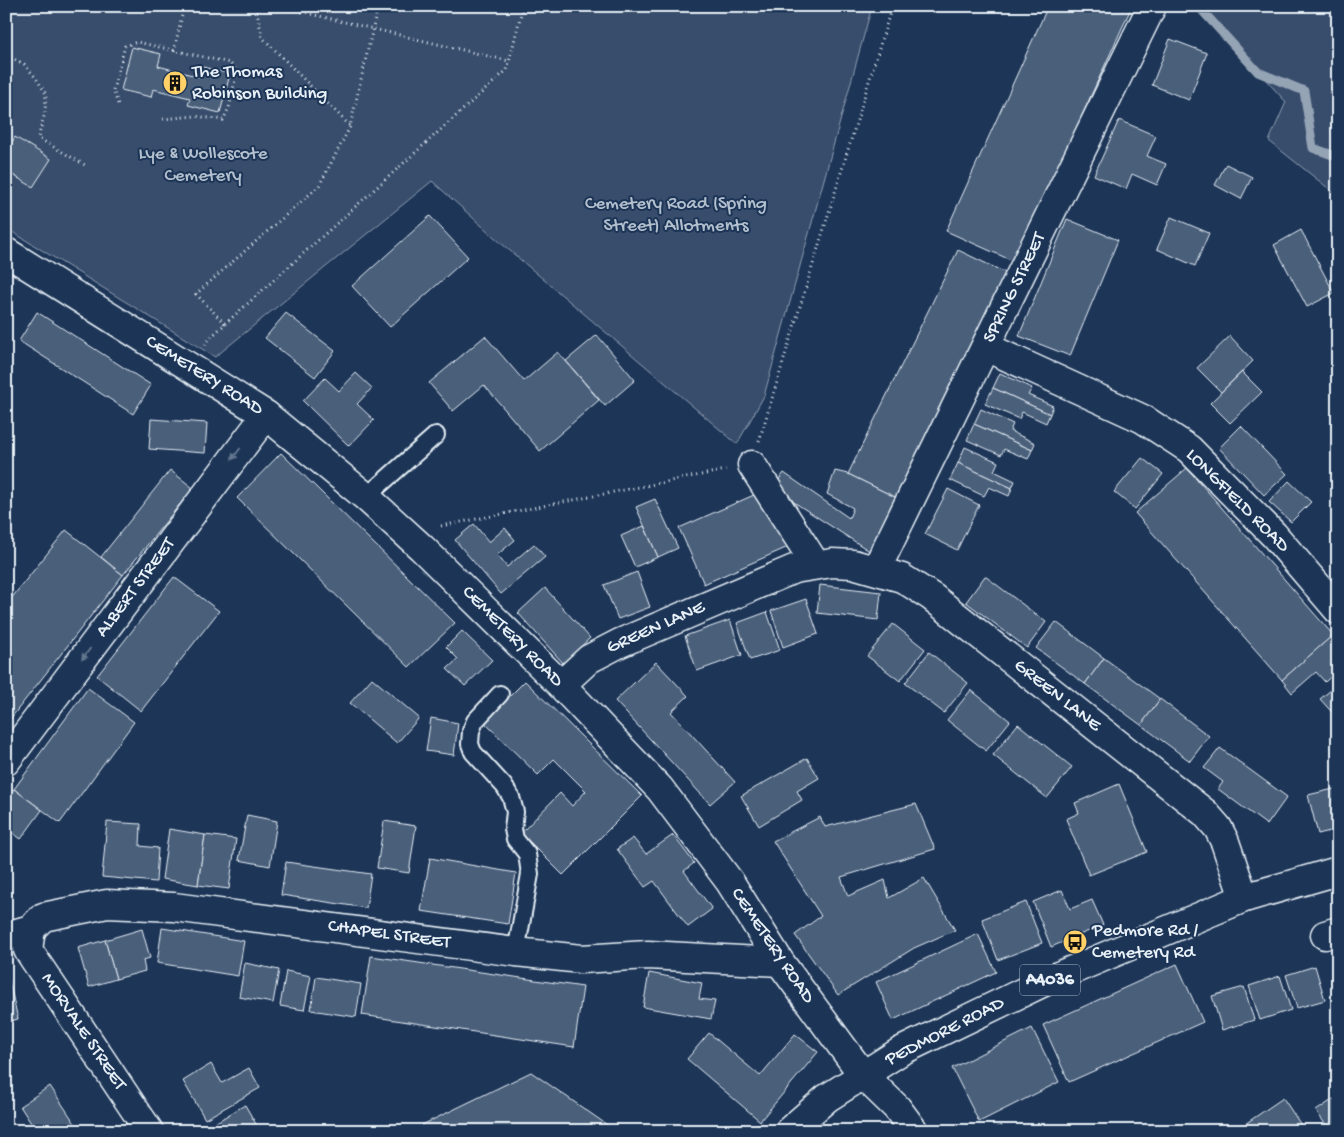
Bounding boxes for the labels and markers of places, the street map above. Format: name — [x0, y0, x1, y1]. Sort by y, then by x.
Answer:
place label: The Thomas Robinson Building — [191, 61, 328, 106]
building icon: The Thomas Robinson Building — [162, 70, 188, 96]
place label: Pedmore Rd / Cemetery Rd — [1091, 920, 1198, 965]
bus stop icon: Pedmore Rd / Cemetery Rd — [1062, 929, 1088, 955]

